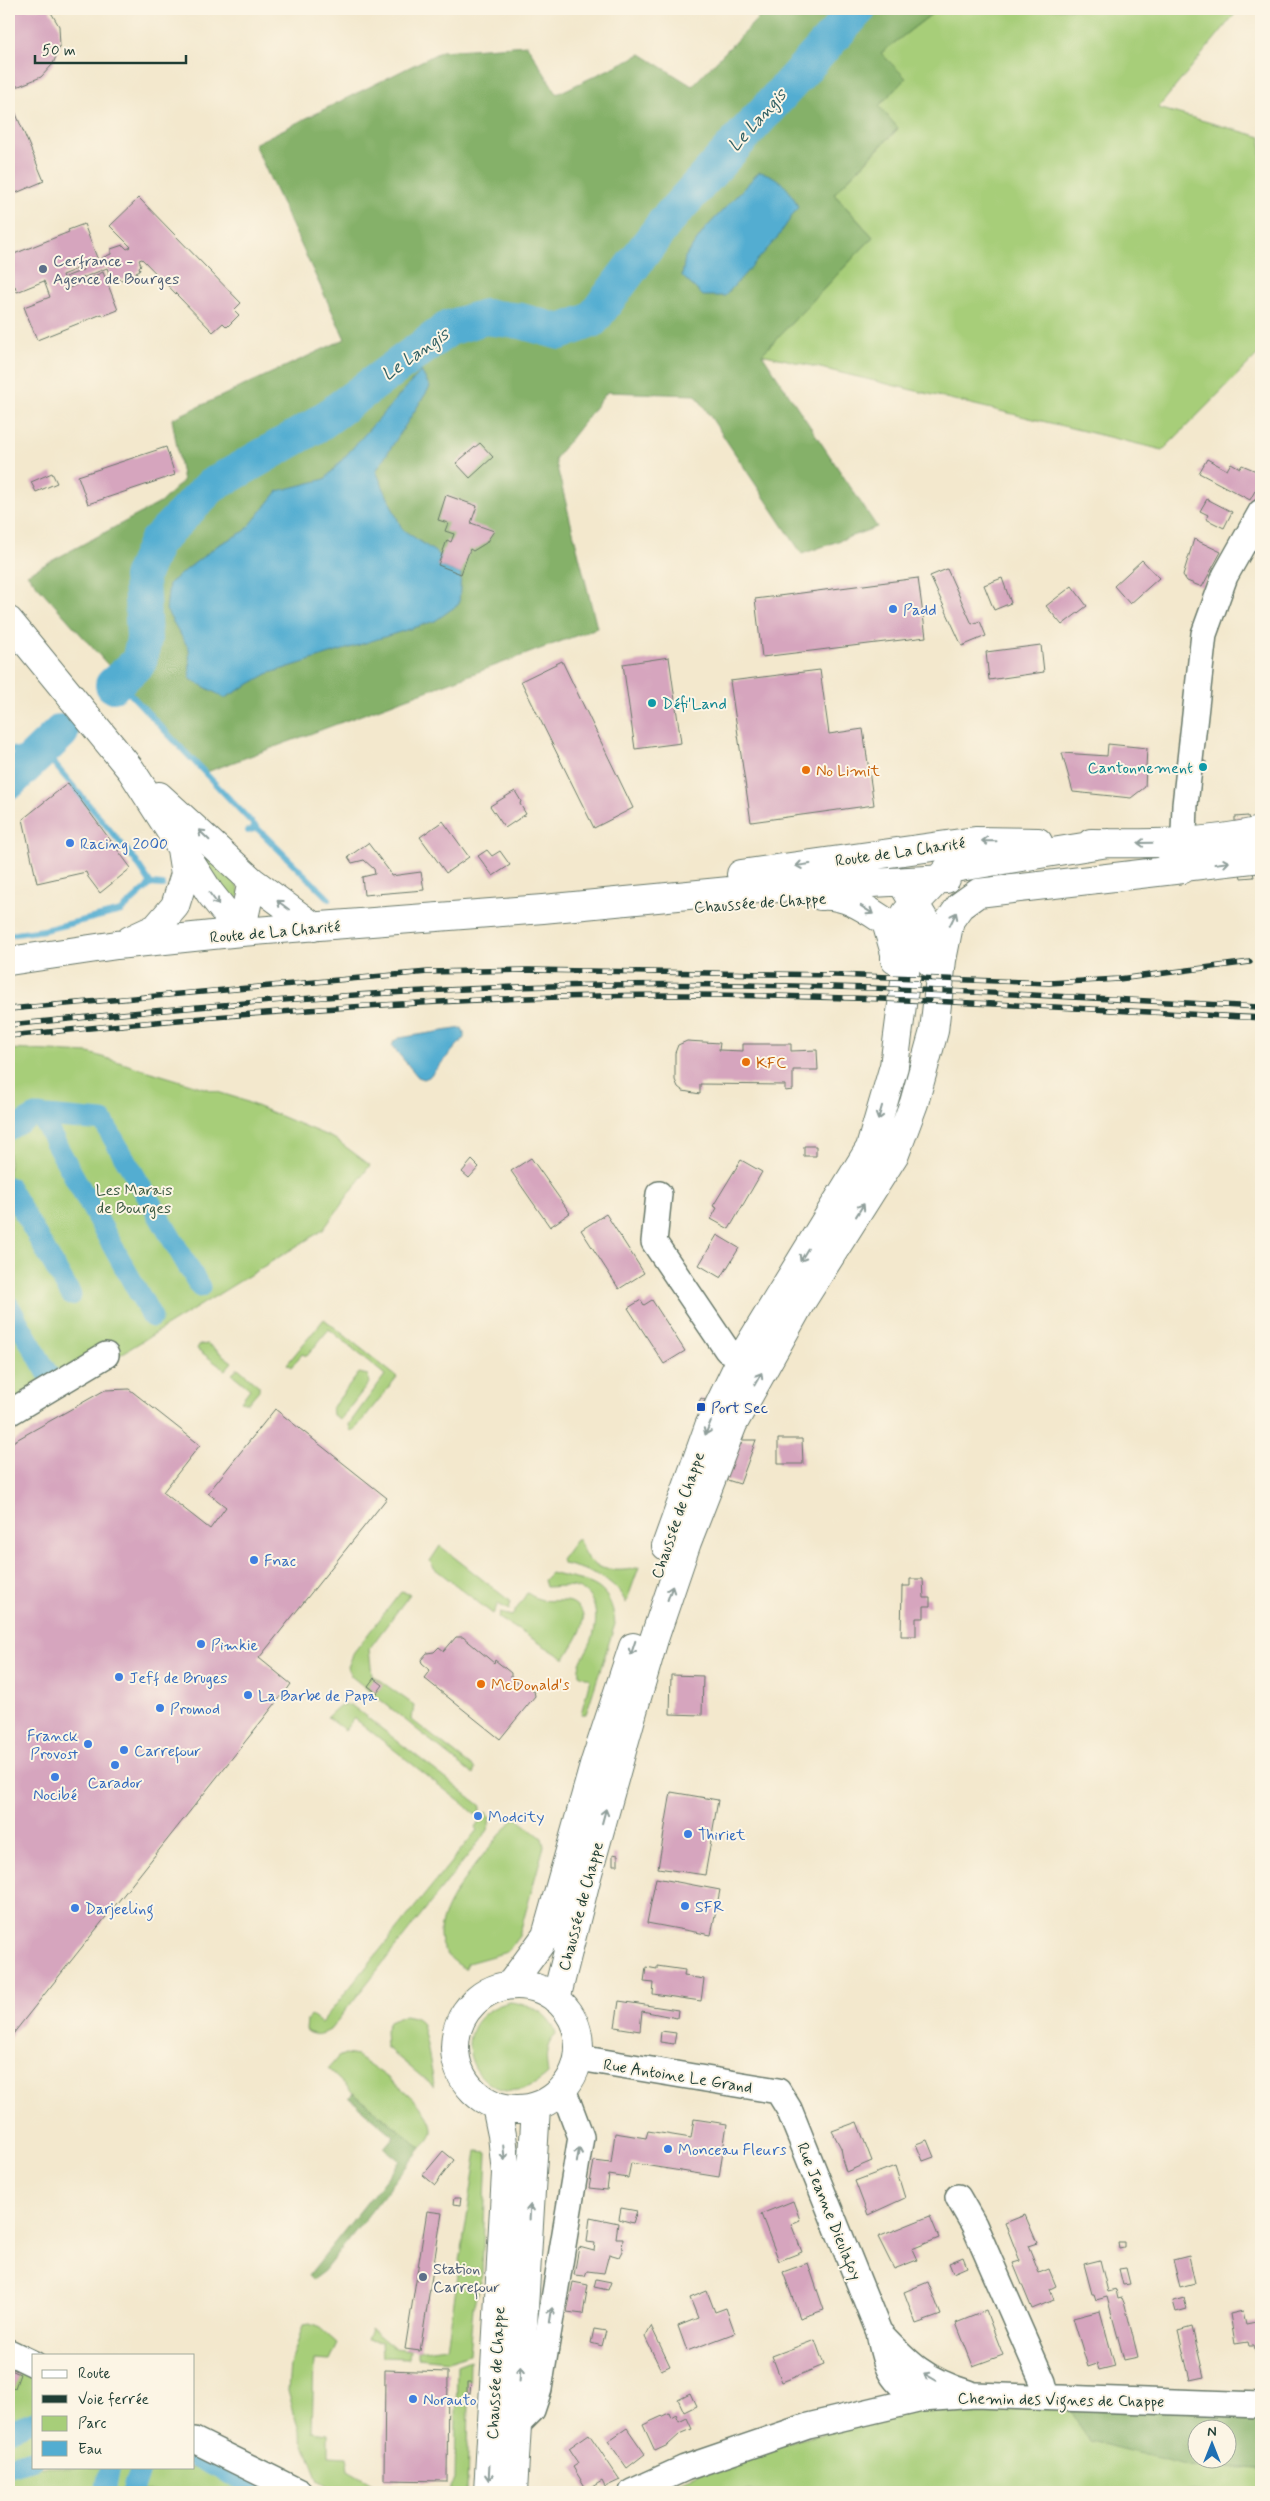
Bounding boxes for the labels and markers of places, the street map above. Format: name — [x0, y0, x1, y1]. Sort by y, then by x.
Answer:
place label: Cerfrance - Agence de Bourges — [53, 251, 179, 290]
marker: Cerfrance - Agence de Bourges — [37, 263, 49, 275]
place label: Padd — [903, 600, 937, 621]
marker: Padd — [887, 603, 899, 615]
place label: Défi'Land — [662, 694, 727, 715]
marker: Défi'Land — [646, 697, 658, 709]
place label: Cantonnement — [1087, 758, 1193, 779]
place label: No Limit — [816, 761, 880, 782]
marker: Cantonnement — [1197, 761, 1209, 773]
marker: No Limit — [800, 764, 812, 776]
place label: Racing 2000 — [80, 834, 168, 855]
marker: Racing 2000 — [64, 837, 76, 849]
place label: KFC — [756, 1053, 786, 1074]
marker: KFC — [740, 1056, 752, 1068]
place label: Port Sec — [711, 1398, 768, 1419]
marker: Port Sec — [695, 1401, 707, 1413]
place label: Fnac — [264, 1551, 296, 1572]
marker: Fnac — [248, 1554, 260, 1566]
place label: Pimkie — [211, 1635, 259, 1656]
marker: Pimkie — [195, 1638, 207, 1650]
place label: Jeff de Bruges — [129, 1668, 227, 1689]
marker: Jeff de Bruges — [113, 1671, 125, 1683]
place label: McDonald's — [491, 1675, 570, 1696]
marker: McDonald's — [475, 1678, 487, 1690]
place label: La Barbe de Papa — [258, 1686, 377, 1707]
marker: La Barbe de Papa — [242, 1689, 254, 1701]
place label: Promod — [170, 1699, 220, 1720]
marker: Promod — [154, 1702, 166, 1714]
place label: Franck Provost — [27, 1726, 78, 1765]
marker: Franck Provost — [82, 1738, 94, 1750]
place label: Carrefour — [134, 1741, 201, 1764]
marker: Carrefour — [118, 1744, 130, 1756]
marker: Carador — [109, 1759, 121, 1771]
marker: Nocibé — [49, 1771, 61, 1783]
place label: Carador — [88, 1773, 143, 1794]
place label: Nocibé — [33, 1785, 77, 1806]
place label: Modcity — [488, 1807, 545, 1828]
marker: Modcity — [472, 1810, 484, 1822]
place label: Thiriet — [698, 1825, 746, 1846]
marker: Thiriet — [682, 1828, 694, 1840]
place label: SFR — [695, 1897, 724, 1918]
place label: Darjeeling — [85, 1899, 154, 1921]
marker: SFR — [679, 1900, 691, 1912]
marker: Darjeeling — [69, 1902, 81, 1914]
place label: Monceau Fleurs — [678, 2140, 786, 2161]
marker: Monceau Fleurs — [662, 2143, 674, 2155]
place label: Station Carrefour — [433, 2259, 500, 2300]
marker: Station Carrefour — [417, 2271, 429, 2283]
place label: Norauto — [423, 2390, 477, 2411]
marker: Norauto — [407, 2393, 419, 2405]

